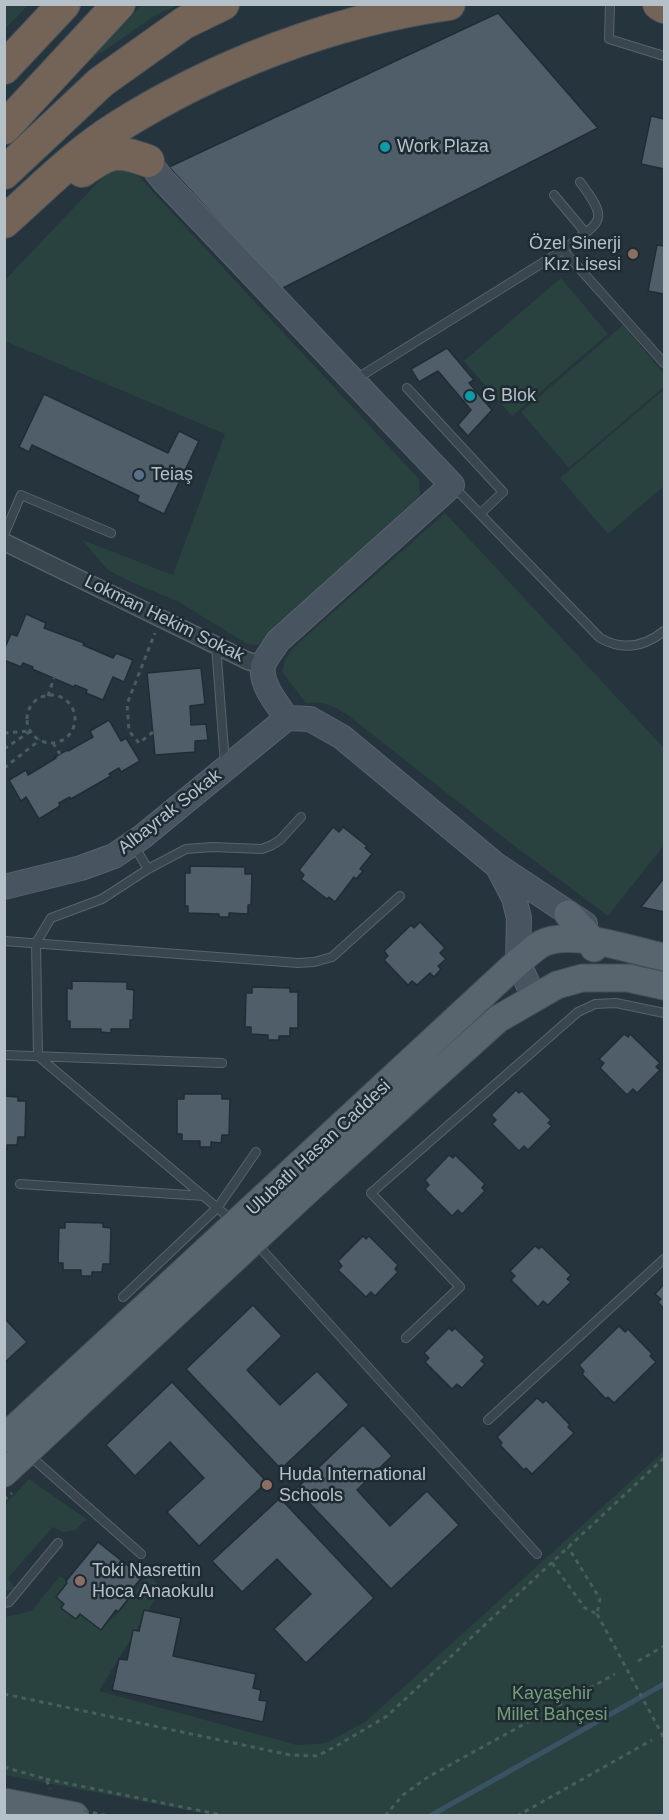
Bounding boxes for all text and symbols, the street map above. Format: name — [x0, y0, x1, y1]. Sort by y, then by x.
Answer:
place label: Work Plaza — [397, 136, 489, 158]
marker: Work Plaza — [378, 140, 392, 154]
place label: Özel Sinerji Kız Lisesi — [529, 233, 621, 276]
marker: Özel Sinerji Kız Lisesi — [626, 247, 640, 261]
place label: G Blok — [482, 385, 536, 407]
marker: G Blok — [463, 389, 477, 403]
place label: Teiaş — [151, 464, 193, 486]
marker: Teiaş — [132, 468, 146, 482]
street label: Lokman Hekim Sokak — [81, 571, 247, 667]
street label: Albayrak Sokak — [114, 765, 226, 859]
street label: Ulubatlı Hasan Caddesi — [242, 1076, 396, 1220]
place label: Huda International Schools — [279, 1464, 426, 1506]
marker: Huda International Schools — [260, 1478, 274, 1492]
place label: Toki Nasrettin Hoca Anaokulu — [92, 1560, 214, 1602]
marker: Toki Nasrettin Hoca Anaokulu — [73, 1574, 87, 1588]
park label: Kayaşehir Millet Bahçesi — [496, 1683, 608, 1726]

